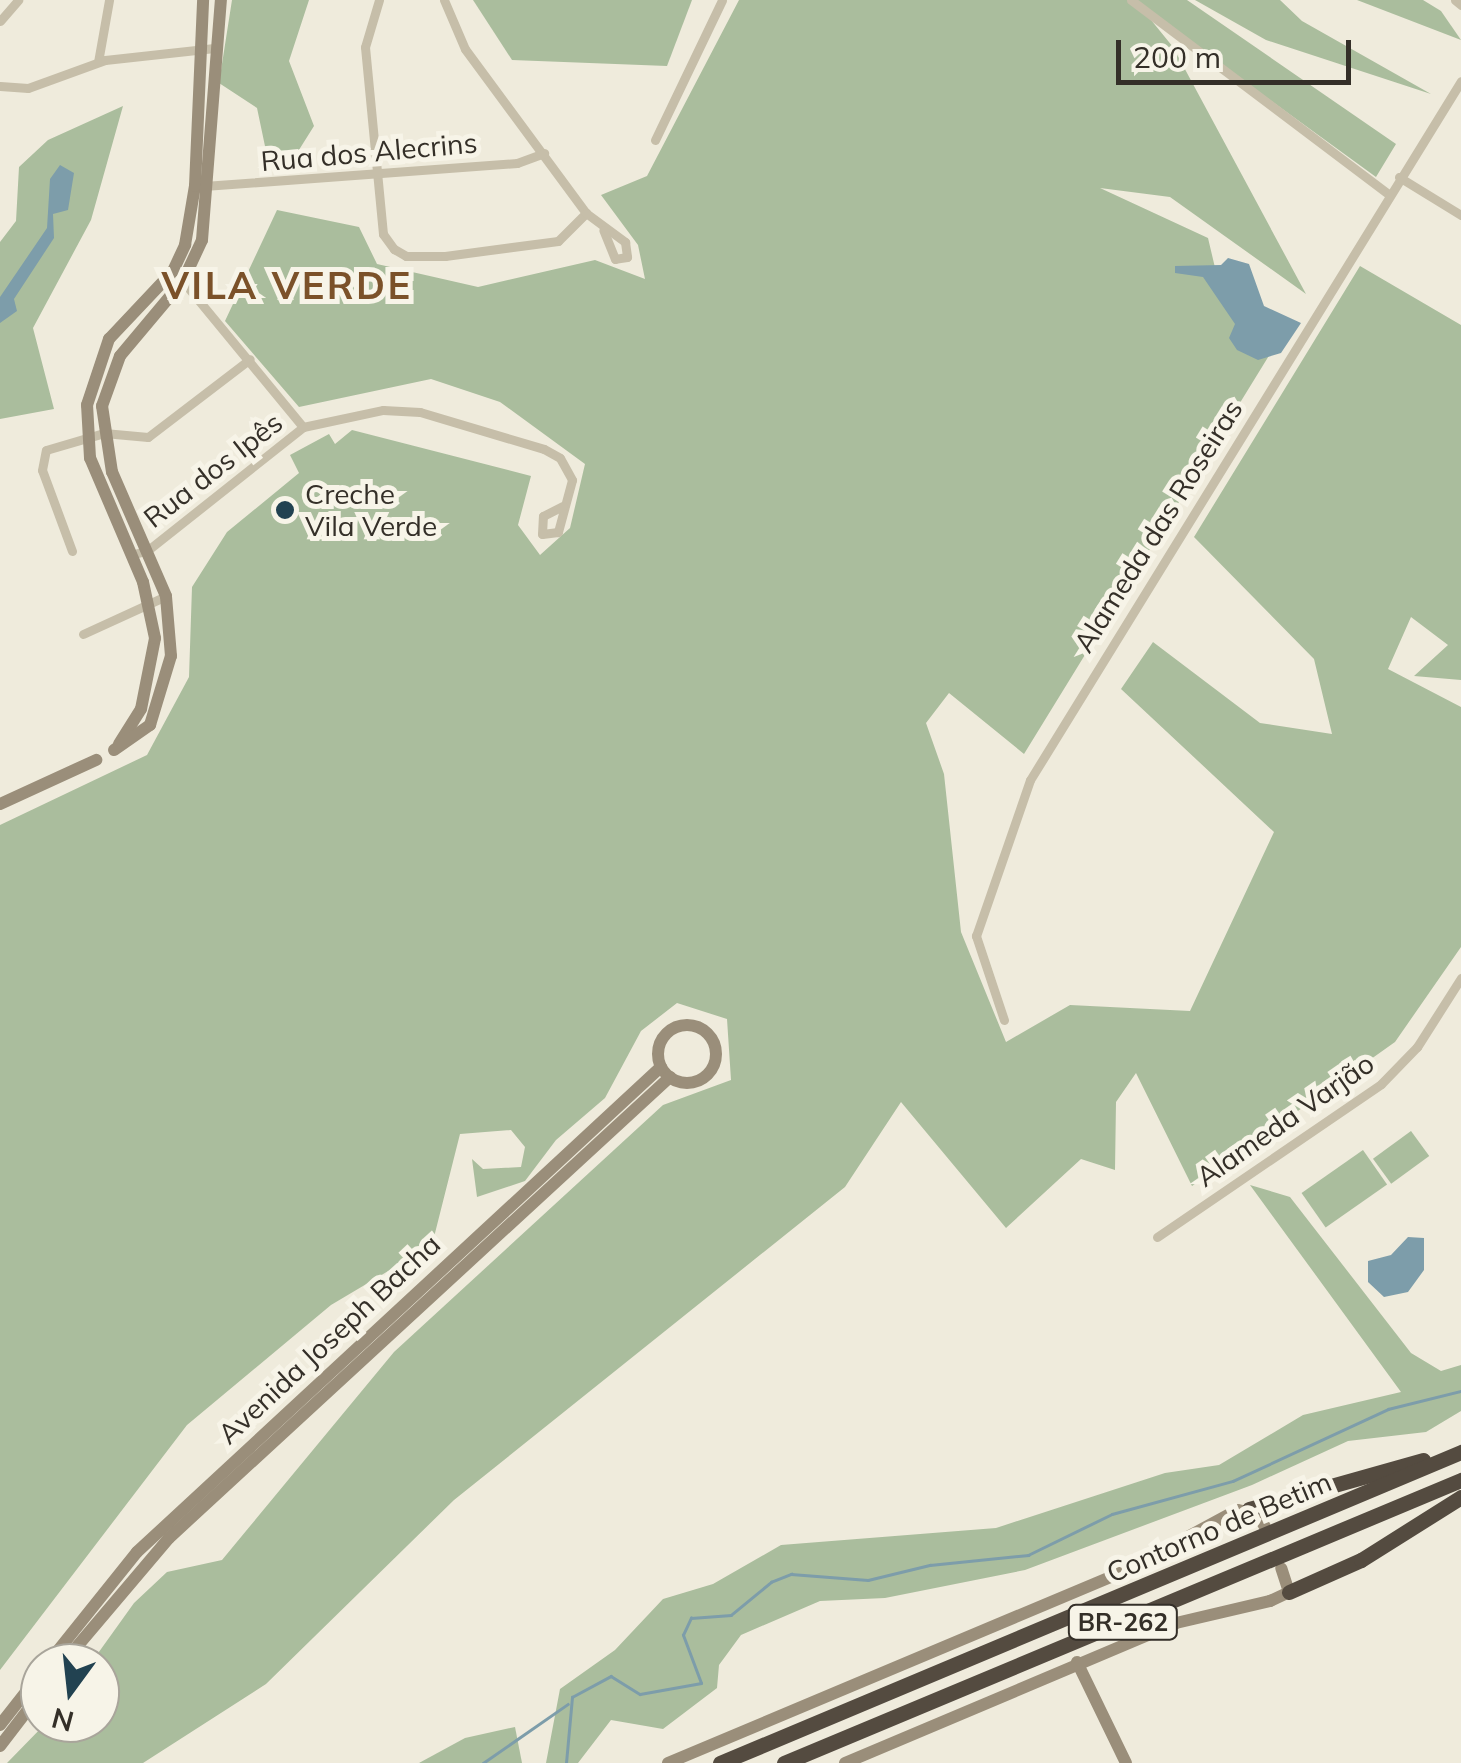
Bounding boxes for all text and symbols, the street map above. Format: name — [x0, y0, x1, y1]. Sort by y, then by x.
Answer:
scale bar — [1121, 20, 1356, 82]
text: 200 m — [1133, 38, 1221, 76]
street label: Rua dos Alecrins — [259, 126, 479, 178]
district label: VILA VERDE — [161, 263, 413, 309]
street label: Alameda das Roseiras — [1067, 394, 1249, 658]
street label: Rua dos Ipês — [137, 405, 289, 535]
place label: Creche Vila Verde — [305, 477, 437, 543]
marker: Creche Vila Verde — [274, 499, 296, 521]
street label: Alameda Varjão — [1190, 1046, 1380, 1194]
street label: Avenida Joseph Bacha — [211, 1227, 447, 1451]
street label: Contorno de Betim — [1102, 1465, 1336, 1589]
road number: BR-262 — [1066, 1602, 1180, 1642]
north arrow — [20, 1643, 120, 1743]
text: N — [48, 1701, 77, 1740]

